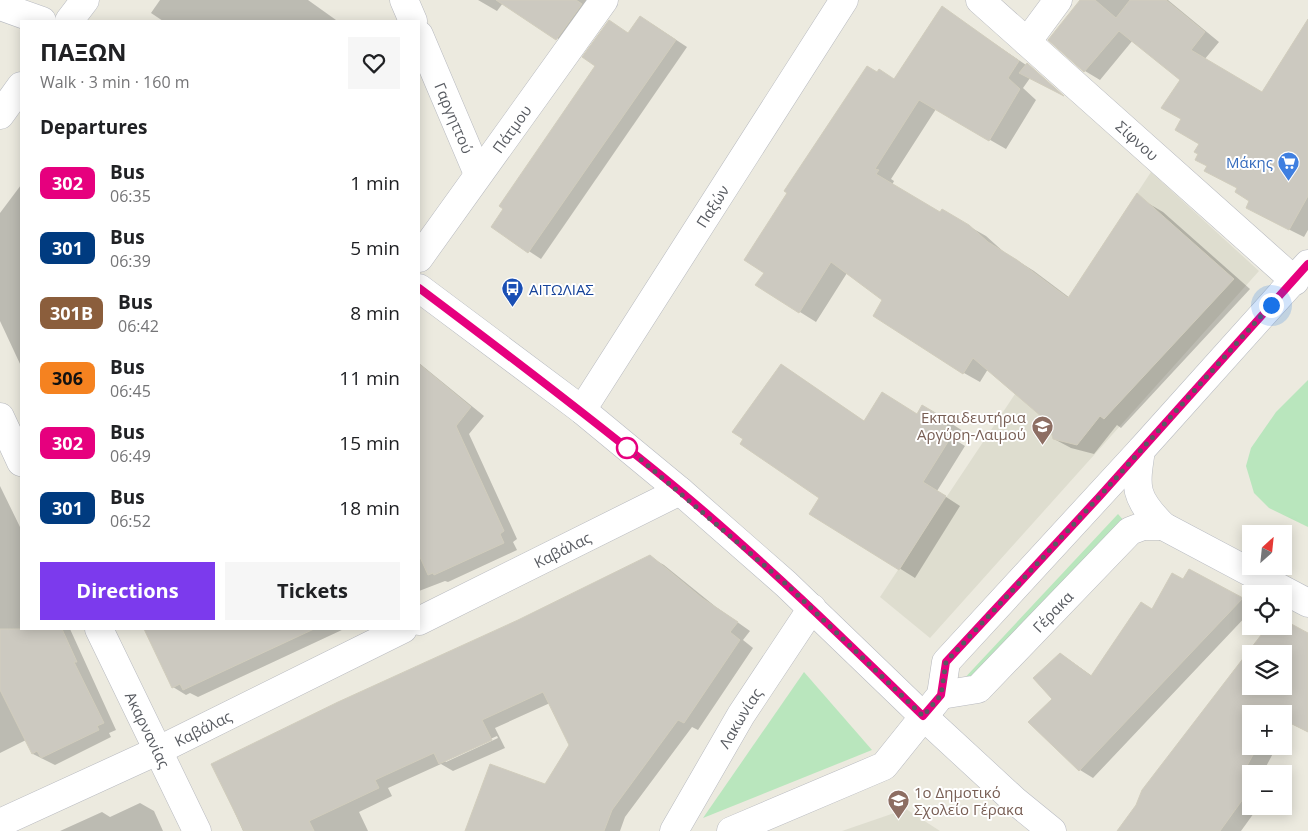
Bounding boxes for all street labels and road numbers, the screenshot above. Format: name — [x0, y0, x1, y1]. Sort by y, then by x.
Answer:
street label: Γαργηττού — [430, 79, 478, 156]
street label: Πάτμου — [488, 101, 536, 157]
street label: Σίφνου — [1112, 116, 1163, 165]
street label: Παξών — [691, 181, 733, 231]
street label: Καβάλας — [530, 527, 594, 572]
street label: Γέρακα — [1028, 586, 1077, 637]
street label: Λακωνίας — [714, 684, 766, 752]
street label: Ακαρνανίας — [121, 688, 175, 771]
street label: Καβάλας — [171, 706, 235, 751]

